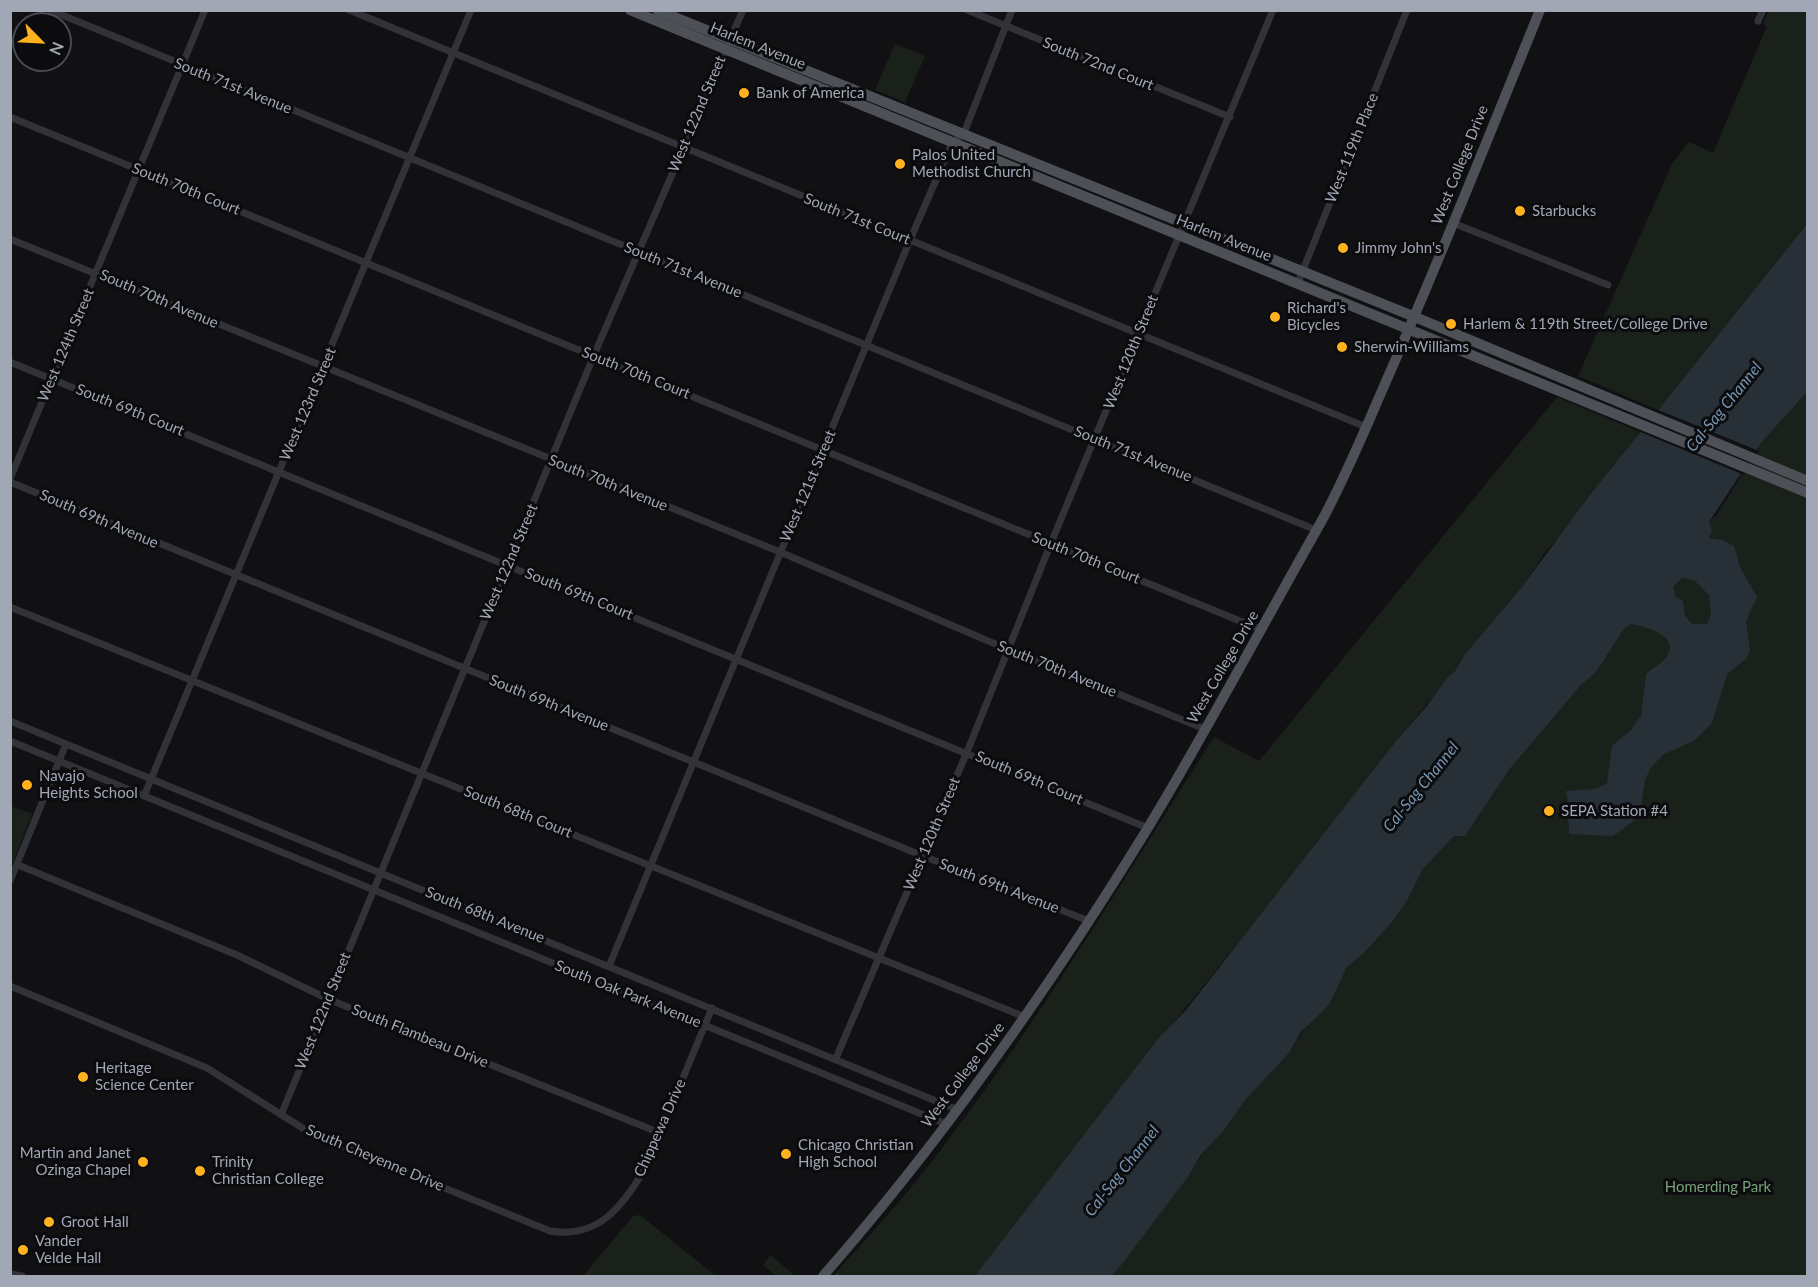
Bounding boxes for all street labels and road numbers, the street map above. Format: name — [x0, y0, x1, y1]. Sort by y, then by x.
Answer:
street label: Harlem Avenue — [708, 19, 808, 73]
street label: South 72nd Court — [1040, 34, 1156, 94]
street label: West 122nd Street — [664, 53, 730, 175]
street label: South 71st Avenue — [172, 54, 294, 118]
street label: West 119th Place — [1322, 90, 1382, 206]
street label: West College Drive — [1428, 103, 1492, 227]
street label: South 70th Court — [129, 159, 243, 219]
street label: South 71st Court — [801, 189, 913, 249]
street label: Harlem Avenue — [1174, 211, 1274, 265]
street label: South 71st Avenue — [622, 238, 744, 302]
street label: South 70th Avenue — [97, 266, 221, 332]
street label: West 124th Street — [34, 286, 98, 404]
street label: West 120th Street — [1100, 292, 1162, 412]
street label: South 70th Court — [579, 343, 693, 403]
street label: West 123rd Street — [276, 345, 340, 463]
street label: South 69th Court — [73, 380, 187, 440]
street label: South 71st Avenue — [1072, 422, 1194, 486]
street label: West 121st Street — [776, 427, 840, 545]
street label: South 70th Avenue — [546, 451, 670, 515]
street label: South 69th Avenue — [37, 486, 161, 552]
street label: West 122nd Street — [476, 501, 542, 623]
street label: South 70th Court — [1029, 528, 1143, 588]
street label: South 69th Court — [522, 564, 636, 624]
street label: West College Drive — [1183, 608, 1263, 726]
street label: South 70th Avenue — [995, 637, 1119, 701]
street label: South 69th Avenue — [487, 671, 611, 735]
street label: South 69th Court — [973, 747, 1085, 809]
street label: West 120th Street — [900, 775, 964, 893]
street label: South 68th Court — [461, 782, 575, 842]
street label: South 69th Avenue — [936, 855, 1062, 917]
street label: South 68th Avenue — [423, 883, 547, 947]
street label: West 122nd Street — [291, 950, 355, 1072]
street label: South Oak Park Avenue — [552, 956, 704, 1032]
street label: South Flambeau Drive — [349, 1000, 491, 1072]
street label: West College Drive — [918, 1019, 1008, 1131]
street label: Chippewa Drive — [630, 1076, 690, 1180]
street label: South Cheyenne Drive — [303, 1121, 447, 1195]

